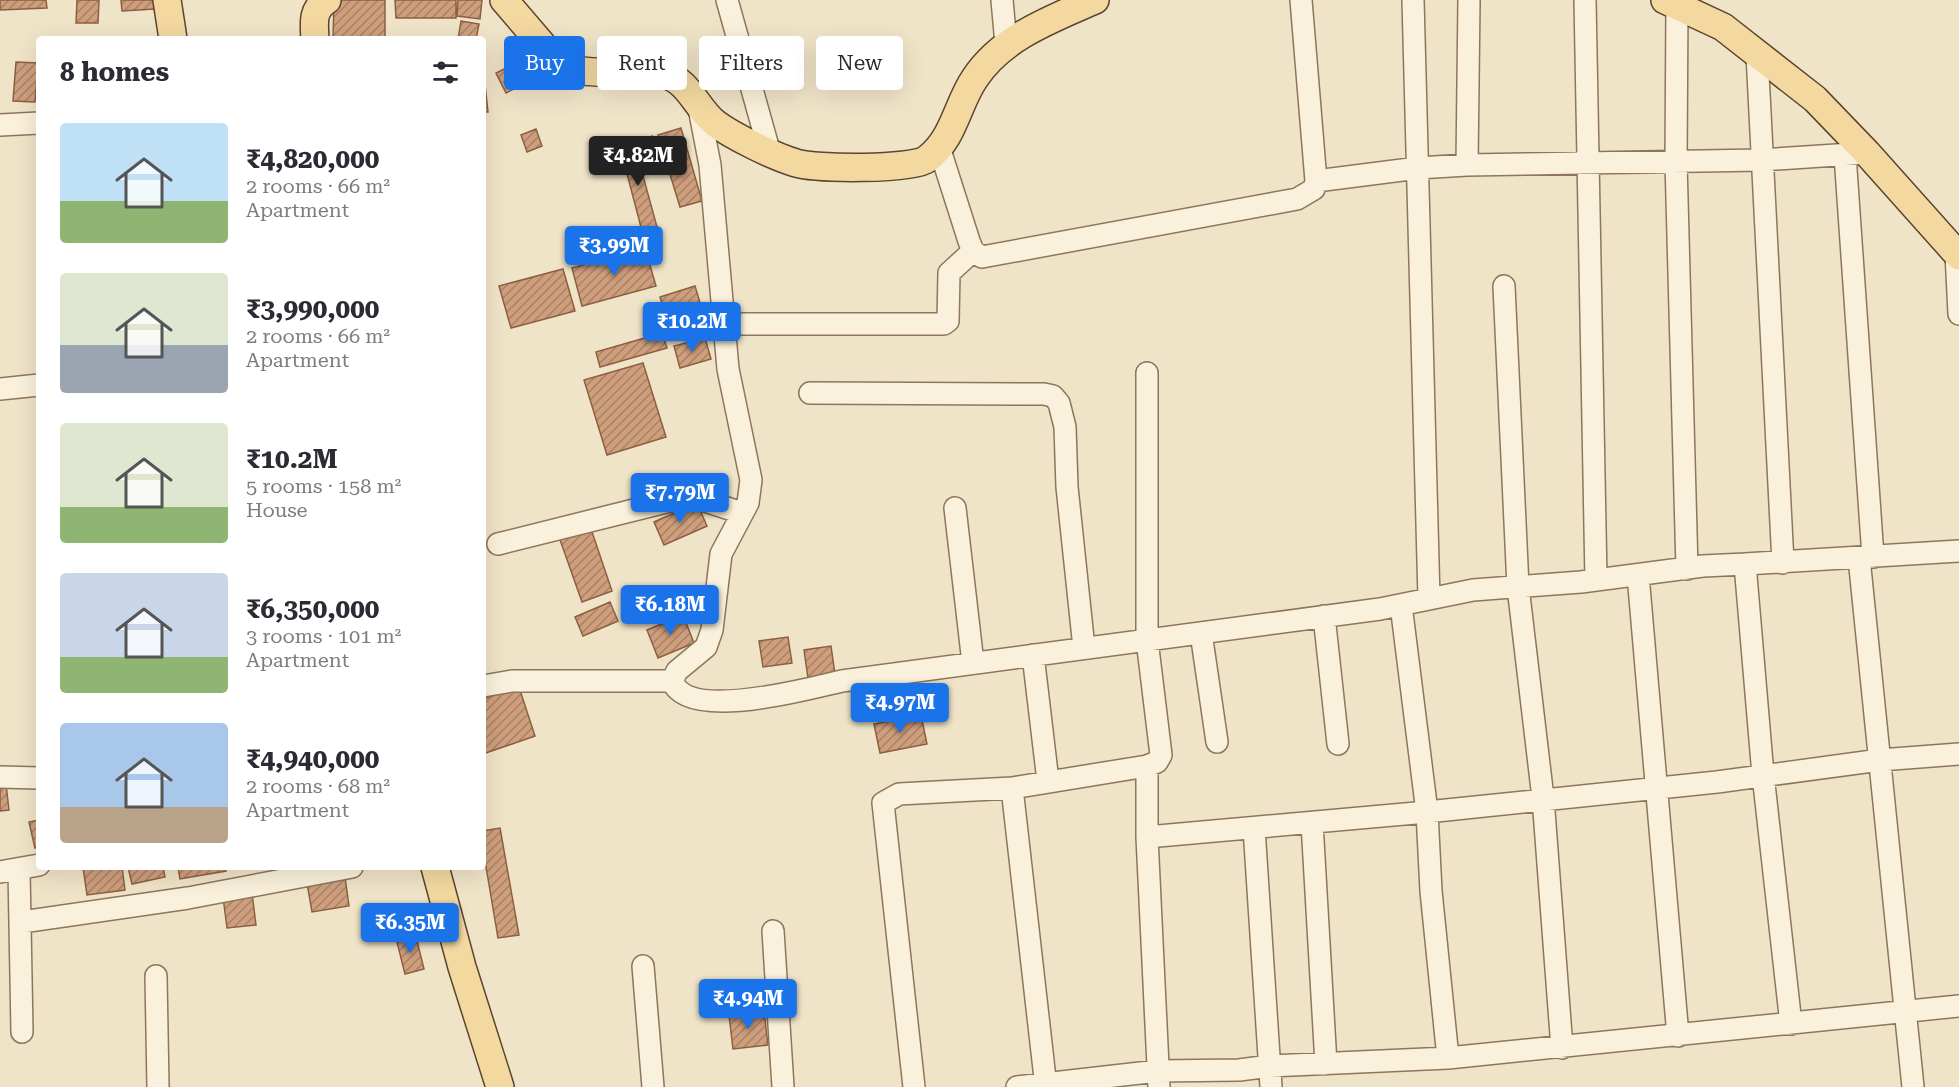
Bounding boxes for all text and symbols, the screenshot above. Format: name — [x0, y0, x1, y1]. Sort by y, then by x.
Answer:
chip: Buy — [504, 36, 585, 90]
chip: Rent — [597, 36, 687, 90]
chip: Filters — [699, 36, 804, 90]
chip: New — [816, 36, 903, 90]
icon: filters — [429, 56, 462, 89]
text: 8 homes — [60, 57, 169, 87]
pin: ₹4.82M — [589, 136, 687, 187]
text: ₹4.82M — [603, 143, 673, 167]
text: ₹4,820,000 — [246, 144, 379, 174]
icon: home — [108, 147, 180, 219]
text: 2 rooms · 66 m² — [246, 174, 390, 198]
text: Apartment — [246, 198, 349, 222]
pin: ₹3.99M — [565, 226, 663, 277]
text: ₹3.99M — [579, 233, 649, 257]
text: ₹3,990,000 — [246, 294, 379, 324]
icon: home — [108, 297, 180, 369]
pin: ₹10.2M — [643, 302, 741, 353]
text: ₹10.2M — [657, 309, 727, 333]
text: 2 rooms · 66 m² — [246, 324, 390, 348]
text: Apartment — [246, 348, 349, 372]
text: ₹10.2M — [246, 444, 338, 474]
icon: home — [108, 447, 180, 519]
pin: ₹7.79M — [631, 473, 729, 524]
text: 5 rooms · 158 m² — [246, 474, 401, 498]
text: ₹7.79M — [645, 480, 715, 504]
text: House — [246, 498, 308, 522]
pin: ₹6.18M — [621, 585, 719, 636]
text: ₹6.18M — [635, 592, 705, 616]
text: ₹6,350,000 — [246, 594, 379, 624]
icon: home — [108, 597, 180, 669]
text: 3 rooms · 101 m² — [246, 624, 401, 648]
text: Apartment — [246, 648, 349, 672]
pin: ₹4.97M — [851, 683, 949, 734]
text: ₹4.97M — [865, 690, 935, 714]
text: ₹4,940,000 — [246, 744, 379, 774]
icon: home — [108, 747, 180, 819]
text: 2 rooms · 68 m² — [246, 774, 390, 798]
text: Apartment — [246, 798, 349, 822]
pin: ₹6.35M — [361, 903, 459, 954]
text: ₹6.35M — [375, 910, 445, 934]
pin: ₹4.94M — [699, 979, 797, 1030]
text: ₹4.94M — [713, 986, 783, 1010]

